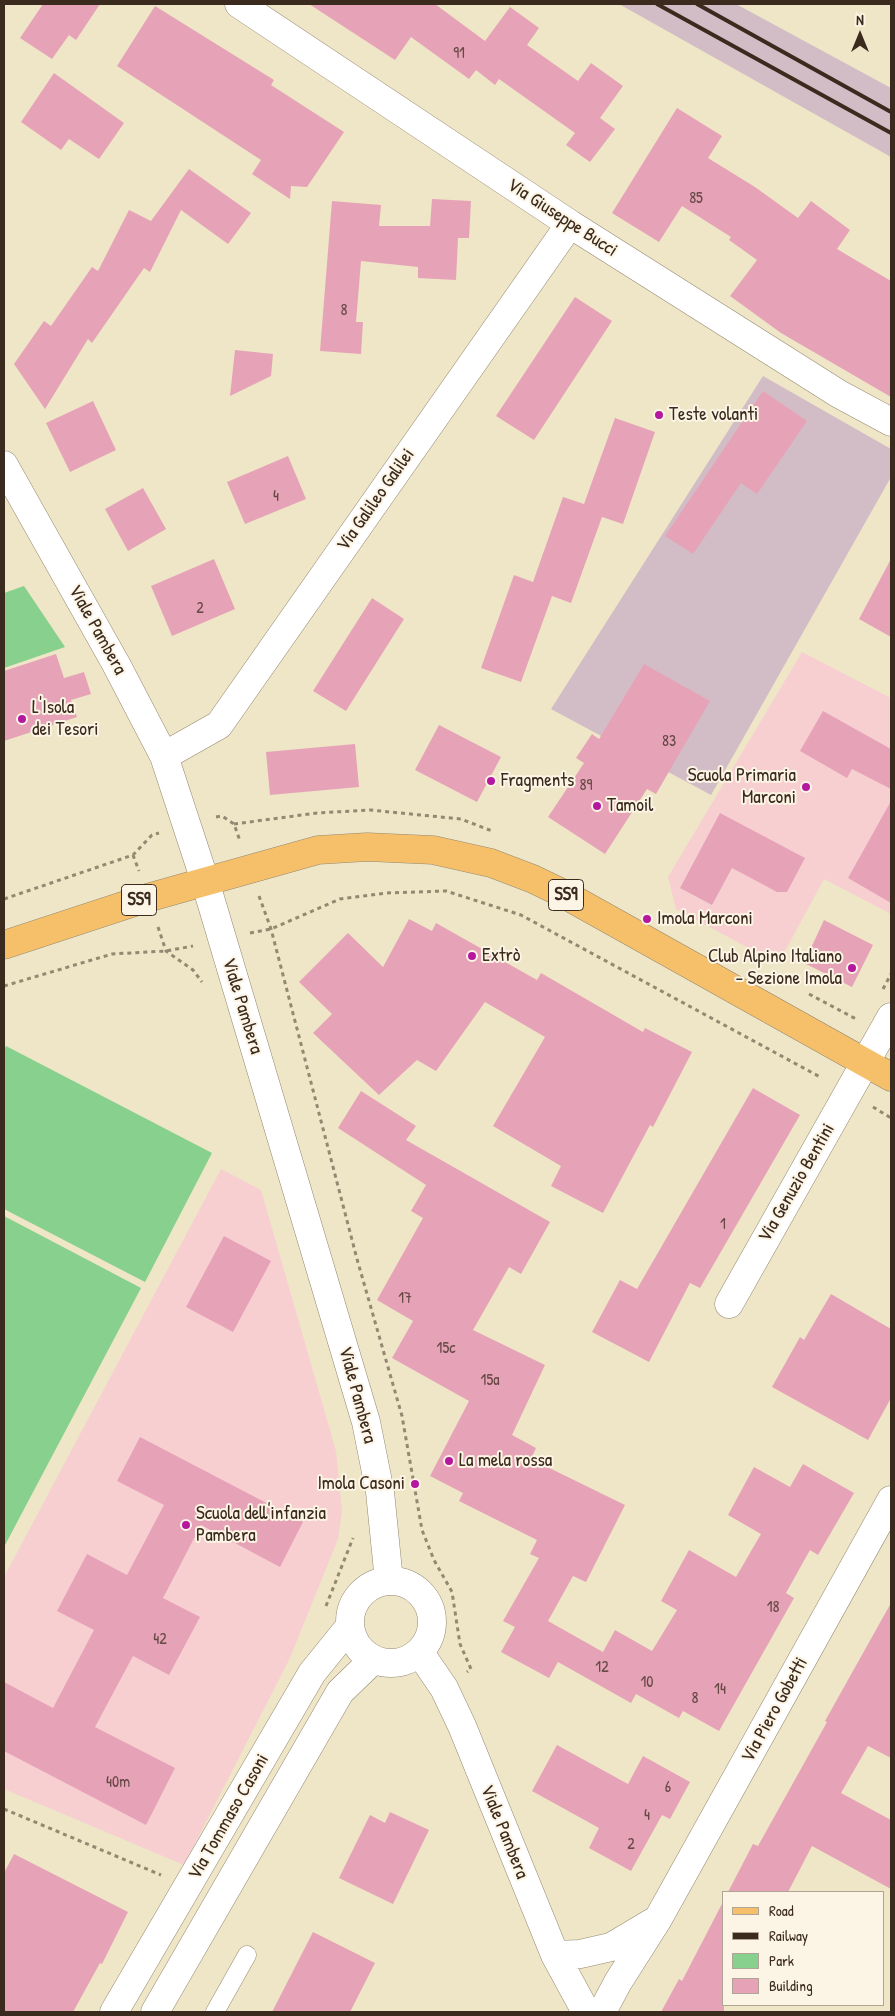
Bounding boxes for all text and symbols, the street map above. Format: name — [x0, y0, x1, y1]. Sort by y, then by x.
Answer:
north arrow — [835, 10, 885, 60]
text: N — [856, 10, 864, 29]
house number: 91 — [453, 44, 465, 64]
street label: Via Giuseppe Bucci — [503, 174, 621, 262]
house number: 85 — [689, 189, 703, 209]
house number: 8 — [341, 301, 347, 321]
place label: Teste volanti — [669, 404, 758, 426]
marker: Teste volanti — [653, 409, 665, 421]
street label: Via Galileo Galilei — [332, 444, 420, 556]
house number: 4 — [273, 487, 279, 507]
street label: Viale Pambera — [63, 581, 131, 679]
house number: 2 — [196, 599, 204, 619]
place label: L'Isola dei Tesori — [32, 697, 99, 741]
marker: L'Isola dei Tesori — [16, 713, 28, 725]
house number: 83 — [662, 732, 676, 752]
place label: Scuola Primaria Marconi — [688, 765, 796, 809]
place label: Fragments — [501, 770, 574, 792]
marker: Fragments — [485, 775, 497, 787]
house number: 89 — [580, 776, 592, 796]
marker: Scuola Primaria Marconi — [800, 781, 812, 793]
place label: Tamoil — [607, 795, 653, 817]
marker: Tamoil — [591, 800, 603, 812]
road number: SS9 — [548, 880, 584, 910]
road number: SS9 — [122, 884, 156, 916]
place label: Imola Marconi — [657, 908, 753, 930]
marker: Imola Marconi — [641, 913, 653, 925]
place label: Extrò — [482, 945, 520, 967]
place label: Club Alpino Italiano - Sezione Imola — [708, 946, 842, 990]
marker: Extrò — [466, 950, 478, 962]
street label: Viale Pambera — [217, 955, 267, 1057]
marker: Club Alpino Italiano - Sezione Imola — [846, 962, 858, 974]
street label: Via Genuzio Bentini — [754, 1120, 840, 1246]
house number: 1 — [720, 1215, 726, 1235]
house number: 17 — [398, 1289, 412, 1309]
house number: 15c — [437, 1339, 455, 1359]
street label: Viale Pambera — [333, 1344, 381, 1446]
house number: 15a — [481, 1371, 499, 1391]
place label: La mela rossa — [459, 1450, 552, 1472]
marker: La mela rossa — [443, 1455, 455, 1467]
place label: Imola Casoni — [317, 1473, 405, 1495]
marker: Imola Casoni — [409, 1478, 421, 1490]
place label: Scuola dell'infanzia Pambera — [196, 1503, 326, 1547]
marker: Scuola dell'infanzia Pambera — [180, 1519, 192, 1531]
house number: 18 — [767, 1598, 779, 1618]
house number: 42 — [153, 1630, 167, 1650]
street label: Via Piero Gobetti — [737, 1654, 813, 1766]
house number: 12 — [595, 1658, 609, 1678]
house number: 10 — [641, 1673, 653, 1693]
house number: 14 — [714, 1680, 726, 1700]
house number: 8 — [692, 1689, 698, 1709]
street label: Via Tommaso Casoni — [184, 1750, 274, 1884]
house number: 40m — [106, 1773, 130, 1793]
house number: 6 — [665, 1778, 671, 1798]
street label: Viale Pambera — [475, 1782, 533, 1882]
house number: 4 — [644, 1806, 650, 1826]
house number: 2 — [627, 1835, 635, 1855]
legend — [722, 1891, 885, 2006]
text: Road — [769, 1900, 794, 1921]
text: Railway — [769, 1925, 808, 1946]
text: Park — [769, 1950, 794, 1971]
text: Building — [769, 1975, 813, 1996]

